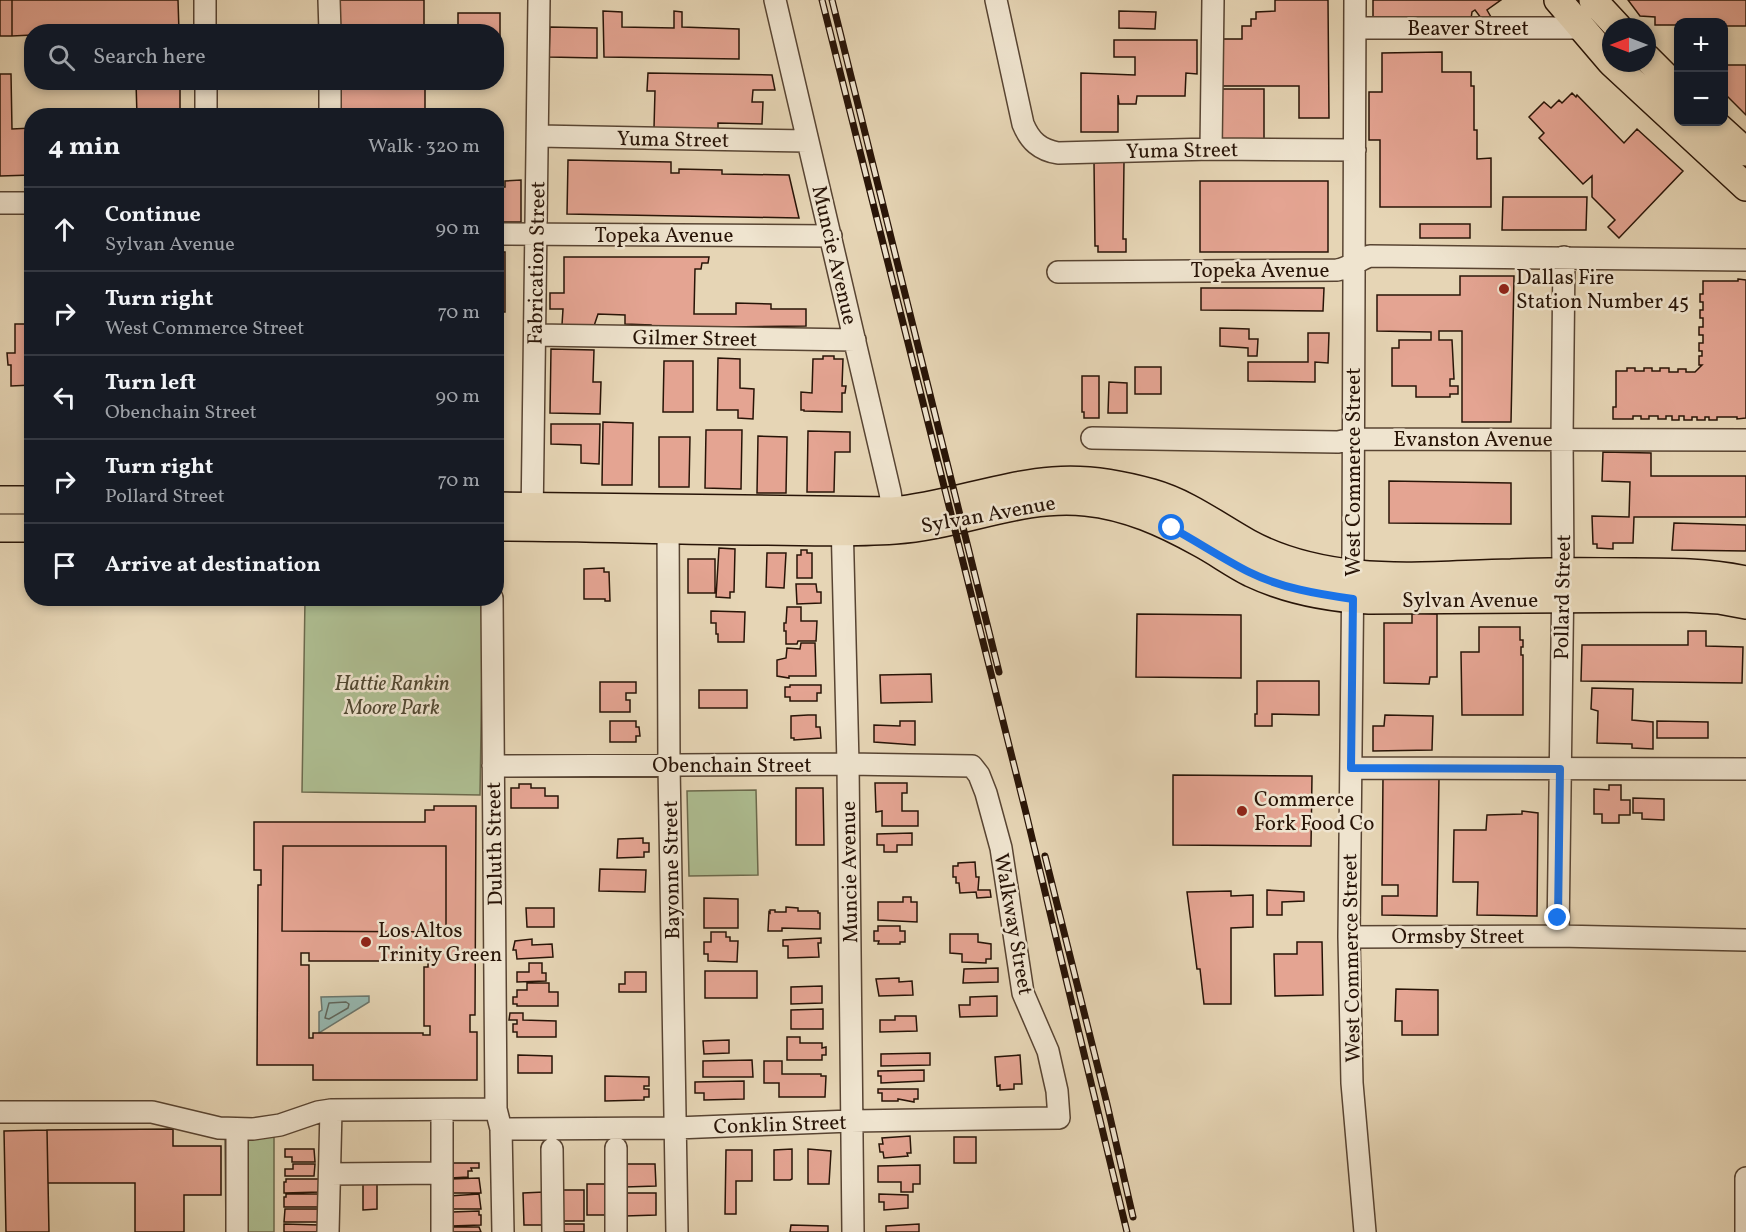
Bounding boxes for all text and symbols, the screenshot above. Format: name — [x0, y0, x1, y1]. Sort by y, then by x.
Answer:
street label: Beaver Street — [1407, 15, 1529, 44]
north arrow — [1602, 18, 1656, 72]
map controls — [1674, 18, 1728, 126]
button: + — [1674, 18, 1728, 72]
search box — [24, 24, 504, 90]
icon: search — [45, 41, 78, 74]
text: Search here — [93, 42, 206, 73]
button: − — [1674, 72, 1728, 126]
street label: Yuma Street — [617, 125, 729, 156]
text: 4 min — [48, 129, 120, 165]
text: Walk · 320 m — [368, 133, 480, 161]
street label: Yuma Street — [1126, 136, 1238, 167]
street label: Fabrication Street — [522, 181, 553, 345]
street label: Muncie Avenue — [803, 183, 864, 328]
text: Continue — [105, 200, 201, 231]
icon: ahead — [48, 213, 81, 246]
text: 90 m — [436, 215, 480, 243]
street label: Topeka Avenue — [595, 222, 733, 251]
text: Sylvan Avenue — [105, 231, 235, 259]
street label: Topeka Avenue — [1191, 257, 1329, 286]
place label: Dallas Fire Station Number 45 — [1516, 264, 1689, 317]
marker: Dallas Fire Station Number 45 — [1497, 282, 1511, 296]
text: Turn right — [105, 284, 213, 315]
icon: right — [48, 297, 81, 330]
text: 70 m — [437, 299, 480, 327]
text: West Commerce Street — [105, 315, 304, 343]
street label: Gilmer Street — [632, 324, 757, 355]
street label: West Commerce Street — [1340, 367, 1369, 577]
text: Turn left — [105, 368, 196, 399]
icon: left — [48, 381, 81, 414]
text: 90 m — [436, 383, 480, 411]
text: Obenchain Street — [105, 399, 257, 427]
street label: Evanston Avenue — [1393, 426, 1553, 455]
text: Turn right — [105, 452, 213, 483]
icon: right — [48, 465, 81, 498]
text: 70 m — [437, 467, 480, 495]
text: Pollard Street — [105, 483, 225, 511]
street label: Sylvan Avenue — [919, 489, 1058, 542]
route start — [1158, 514, 1184, 540]
street label: Pollard Street — [1548, 534, 1579, 660]
icon: arrive — [48, 549, 81, 582]
text: Arrive at destination — [105, 550, 321, 581]
street label: Sylvan Avenue — [1402, 587, 1538, 616]
park label: Hattie Rankin Moore Park — [334, 670, 450, 723]
street label: Obenchain Street — [652, 752, 812, 781]
street label: Duluth Street — [480, 782, 511, 906]
place label: Commerce Fork Food Co — [1254, 786, 1374, 839]
street label: Bayonne Street — [657, 800, 688, 940]
street label: Muncie Avenue — [835, 801, 866, 943]
marker: Commerce Fork Food Co — [1235, 804, 1249, 818]
street label: Walkway Street — [986, 851, 1039, 998]
street label: West Commerce Street — [1336, 853, 1369, 1063]
route end — [1544, 904, 1570, 930]
place label: Los Altos Trinity Green — [378, 917, 502, 970]
street label: Ormsby Street — [1392, 923, 1524, 952]
marker: Los Altos Trinity Green — [359, 935, 373, 949]
street label: Conklin Street — [713, 1109, 847, 1142]

